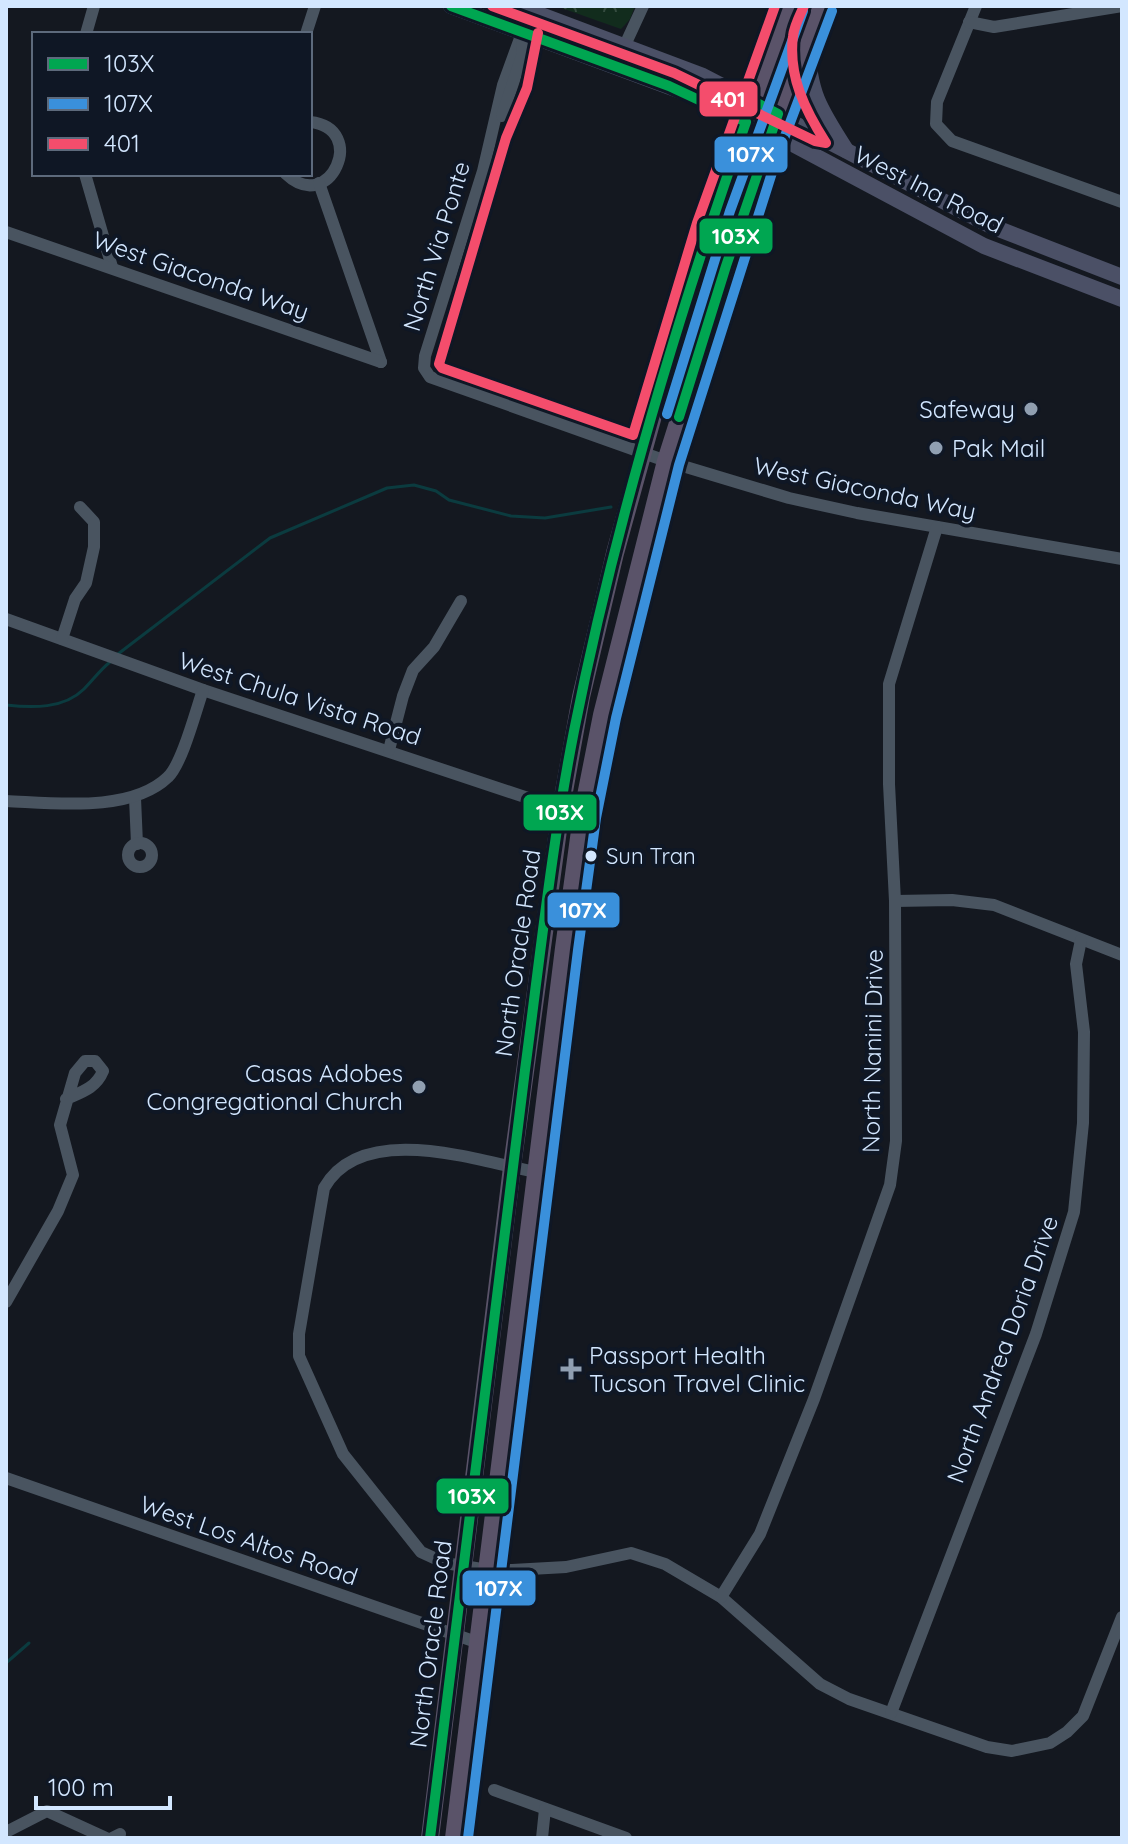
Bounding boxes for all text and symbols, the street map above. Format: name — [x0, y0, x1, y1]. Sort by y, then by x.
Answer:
legend — [32, 32, 312, 176]
text: 103X — [104, 48, 154, 78]
line badge: 401 — [698, 80, 759, 118]
text: 401 — [710, 85, 746, 113]
text: 107X — [104, 88, 153, 118]
text: 401 — [104, 128, 140, 158]
line badge: 107X — [713, 135, 789, 174]
street label: West Ina Road — [850, 139, 1008, 239]
text: 107X — [727, 140, 775, 168]
street label: North Via Ponte — [396, 158, 476, 334]
line badge: 103X — [698, 217, 774, 255]
text: 103X — [712, 222, 760, 250]
street label: West Giaconda Way — [89, 224, 313, 326]
place label: Safeway — [919, 394, 1015, 424]
marker: Safeway — [1022, 400, 1040, 418]
place label: Pak Mail — [952, 433, 1045, 463]
marker: Pak Mail — [927, 439, 945, 457]
street label: West Giaconda Way — [751, 450, 979, 526]
street label: West Chula Vista Road — [175, 645, 425, 751]
line badge: 103X — [522, 793, 598, 832]
text: 103X — [536, 798, 584, 826]
place label: Sun Tran — [606, 842, 696, 870]
street label: North Oracle Road — [488, 848, 546, 1058]
marker: Sun Tran — [583, 848, 599, 864]
line badge: 107X — [546, 891, 621, 929]
text: 107X — [559, 896, 607, 924]
street label: North Nanini Drive — [855, 949, 889, 1153]
place label: Casas Adobes Congregational Church — [146, 1058, 403, 1116]
marker: Casas Adobes Congregational Church — [410, 1078, 428, 1096]
street label: North Andrea Doria Drive — [940, 1211, 1064, 1487]
place label: Passport Health Tucson Travel Clinic — [589, 1340, 805, 1398]
marker: Passport Health Tucson Travel Clinic — [560, 1358, 582, 1380]
line badge: 103X — [435, 1477, 510, 1515]
text: 103X — [448, 1482, 496, 1510]
street label: West Los Altos Road — [136, 1489, 362, 1591]
street label: North Oracle Road — [402, 1539, 458, 1749]
line badge: 107X — [461, 1569, 537, 1607]
text: 107X — [475, 1574, 523, 1602]
scale bar — [36, 1760, 170, 1810]
text: 100 m — [48, 1772, 114, 1802]

